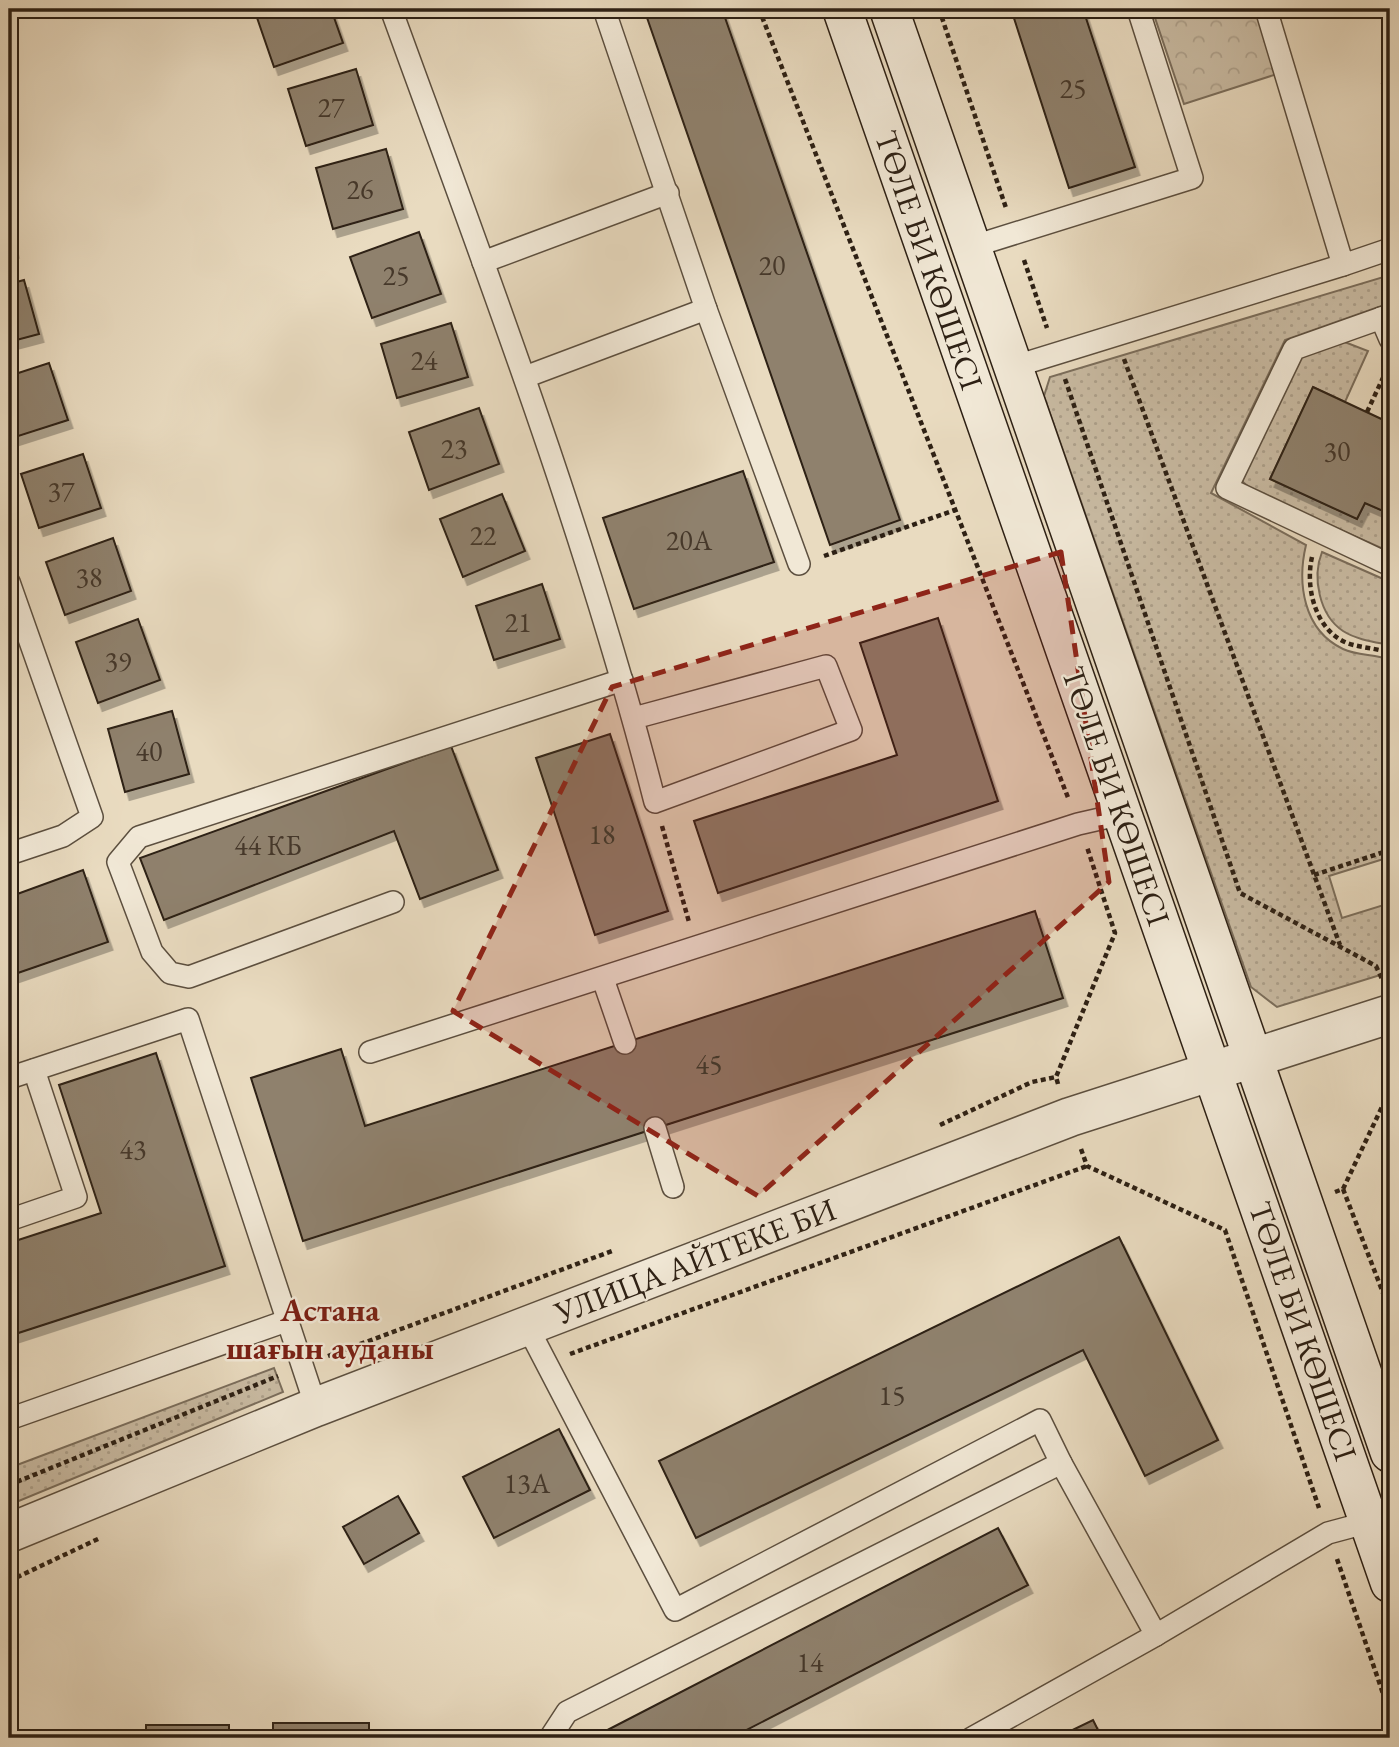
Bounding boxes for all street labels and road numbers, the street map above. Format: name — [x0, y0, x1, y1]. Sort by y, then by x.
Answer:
street label: ТӨЛЕ БИ КӨШЕСІ — [865, 125, 993, 395]
street label: ТӨЛЕ БИ КӨШЕСІ — [1052, 661, 1180, 931]
street label: УЛИЦА АЙТЕКЕ БИ — [548, 1188, 842, 1334]
street label: ТӨЛЕ БИ КӨШЕСІ — [1239, 1196, 1367, 1466]

